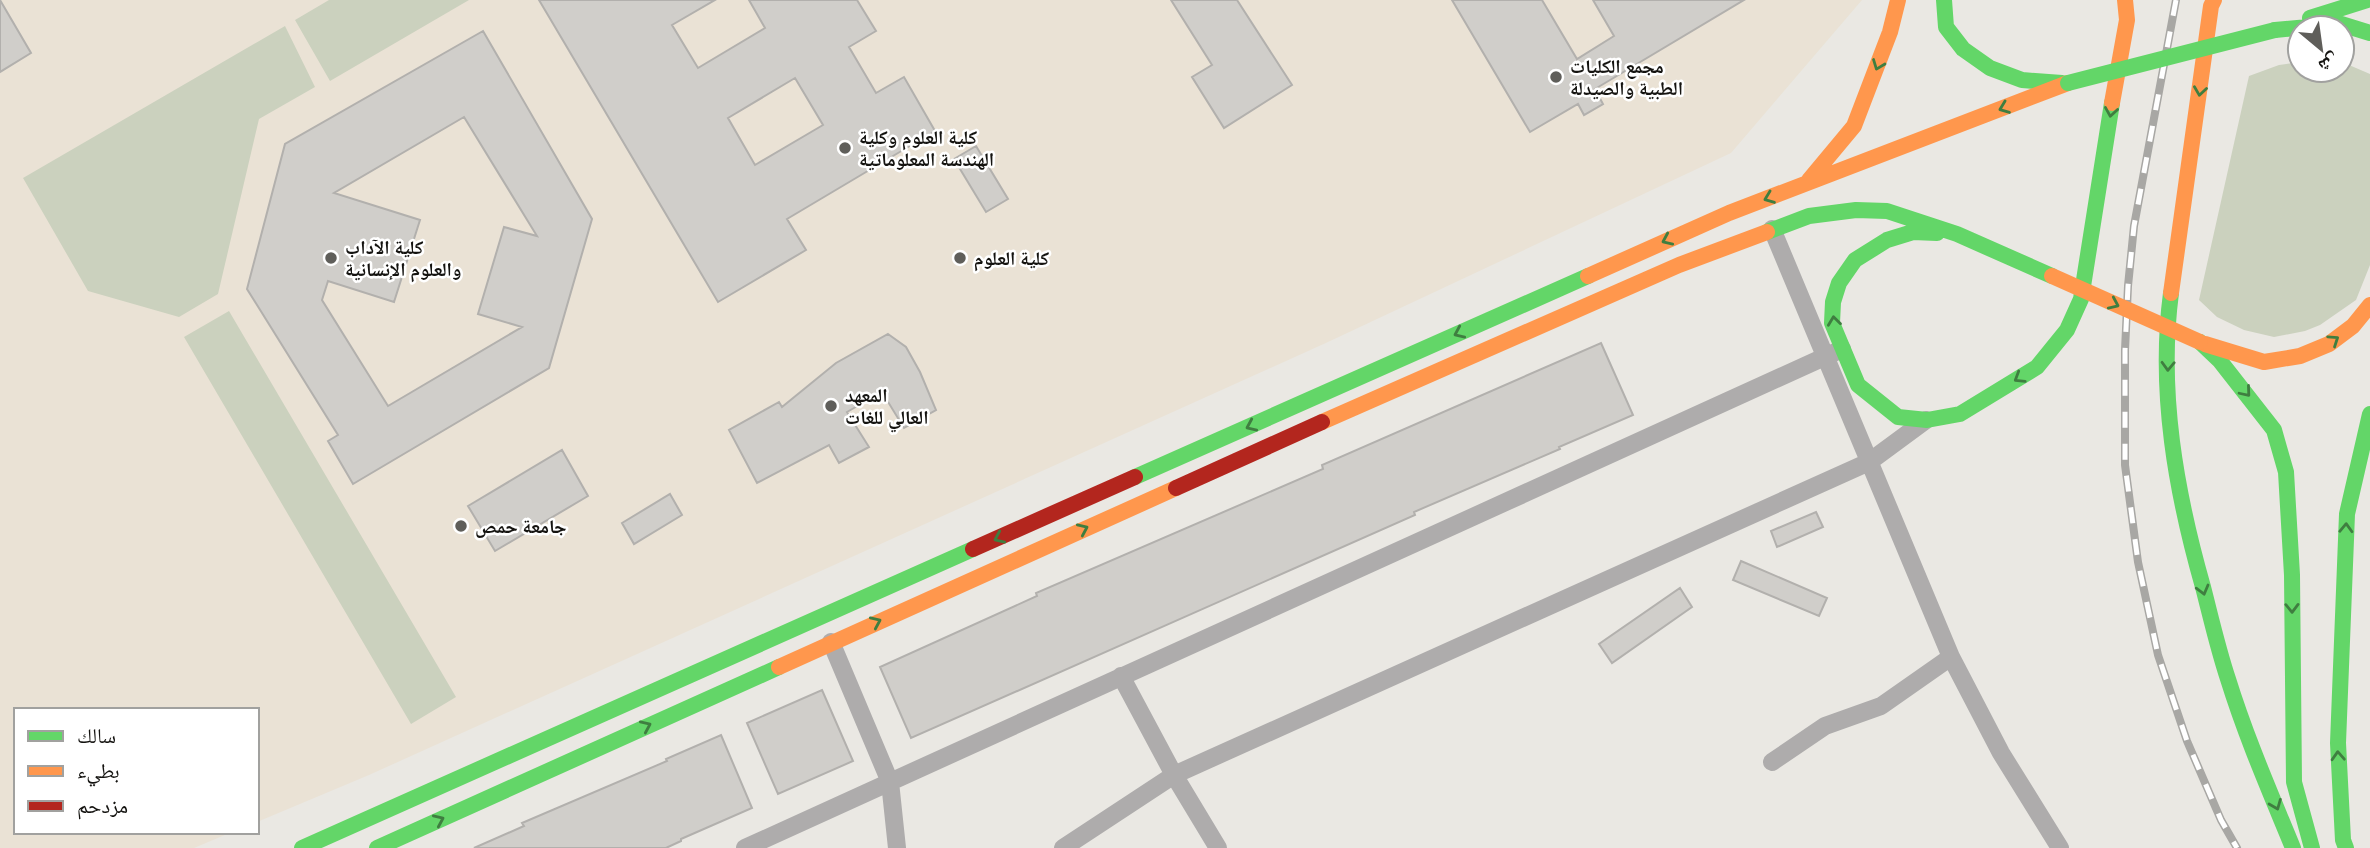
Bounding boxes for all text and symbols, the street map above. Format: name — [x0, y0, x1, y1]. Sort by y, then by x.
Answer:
north arrow — [2286, 14, 2356, 84]
text: ش — [2315, 48, 2343, 78]
place label: مجمع الكليات الطبية والصيدلة — [1570, 55, 1683, 100]
one-way arrow — [1872, 59, 1886, 71]
marker: مجمع الكليات الطبية والصيدلة — [1548, 69, 1564, 85]
one-way arrow — [2193, 86, 2208, 97]
one-way arrow — [1999, 99, 2011, 113]
one-way arrow — [2104, 106, 2119, 117]
place label: كلية العلوم وكلية الهندسة المعلوماتية — [859, 126, 994, 171]
marker: كلية العلوم وكلية الهندسة المعلوماتية — [837, 140, 853, 156]
one-way arrow — [1763, 189, 1775, 203]
one-way arrow — [1661, 232, 1674, 246]
place label: كلية الآداب والعلوم الإنسانية — [345, 236, 461, 283]
place label: كلية العلوم — [974, 247, 1050, 272]
marker: كلية الآداب والعلوم الإنسانية — [323, 250, 339, 266]
marker: كلية العلوم — [952, 250, 968, 266]
one-way arrow — [2107, 296, 2119, 310]
one-way arrow — [1827, 315, 1842, 327]
one-way arrow — [1454, 325, 1466, 339]
one-way arrow — [2326, 335, 2339, 348]
one-way arrow — [2160, 361, 2176, 372]
one-way arrow — [2014, 369, 2027, 382]
one-way arrow — [2238, 383, 2250, 396]
place label: المعهد العالي للغات — [845, 384, 929, 432]
marker: المعهد العالي للغات — [823, 398, 839, 414]
one-way arrow — [1246, 418, 1258, 432]
place label: جامعة حمص — [475, 515, 567, 538]
marker: جامعة حمص — [453, 518, 469, 534]
one-way arrow — [1076, 523, 1088, 537]
one-way arrow — [2339, 523, 2354, 534]
one-way arrow — [993, 530, 1005, 544]
one-way arrow — [2195, 583, 2209, 595]
one-way arrow — [2284, 604, 2300, 614]
one-way arrow — [869, 617, 881, 631]
legend — [14, 708, 259, 834]
one-way arrow — [639, 720, 651, 734]
text: سالك — [77, 724, 116, 748]
one-way arrow — [2331, 750, 2346, 761]
text: بطيء — [77, 759, 120, 787]
text: مزدحم — [77, 794, 128, 820]
one-way arrow — [2267, 798, 2281, 810]
one-way arrow — [432, 814, 444, 828]

